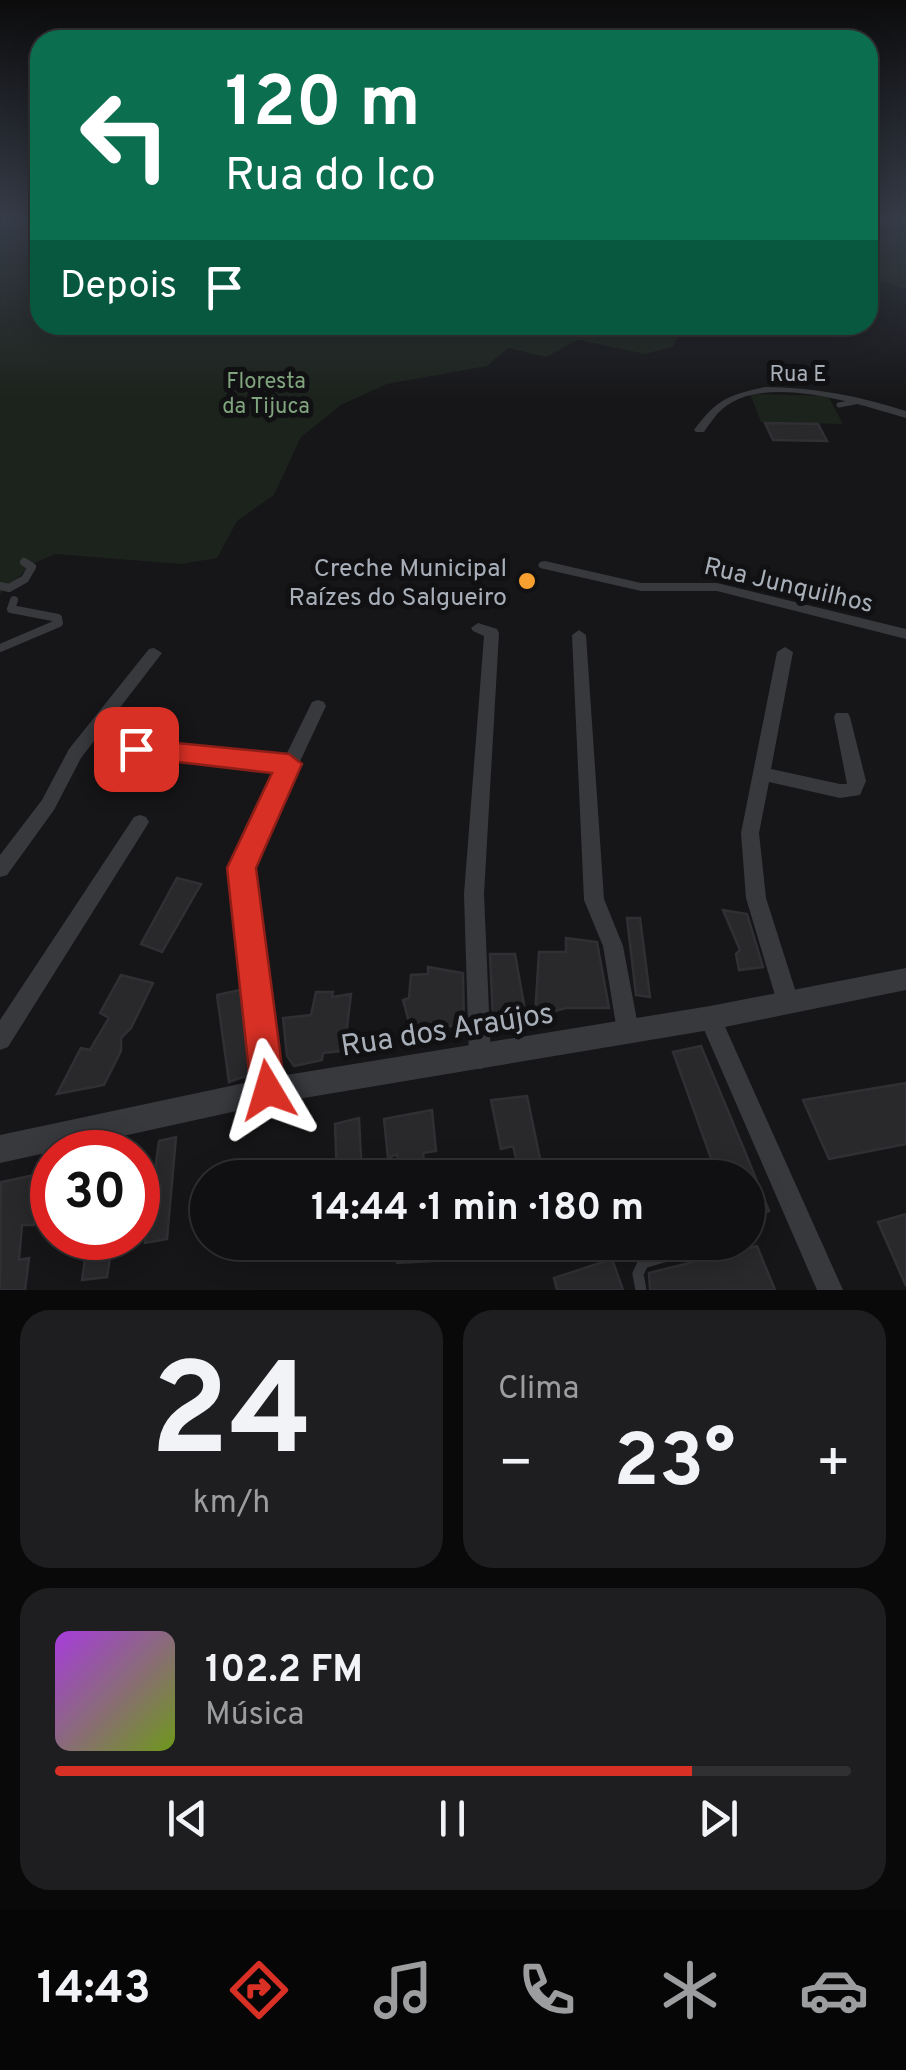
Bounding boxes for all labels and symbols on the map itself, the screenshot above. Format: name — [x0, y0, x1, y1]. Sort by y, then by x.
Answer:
street label: Rua E — [770, 362, 826, 389]
park label: Floresta da Tijuca — [222, 369, 310, 421]
street label: Rua Junquilhos — [701, 552, 876, 622]
place label: Creche Municipal Raízes do Salgueiro — [289, 554, 507, 615]
marker: Creche Municipal Raízes do Salgueiro — [516, 570, 538, 592]
pin — [94, 707, 179, 792]
street label: Rua dos Araújos — [338, 996, 556, 1067]
position arrow — [216, 1038, 320, 1142]
speed limit sign: 30 — [30, 1130, 160, 1260]

